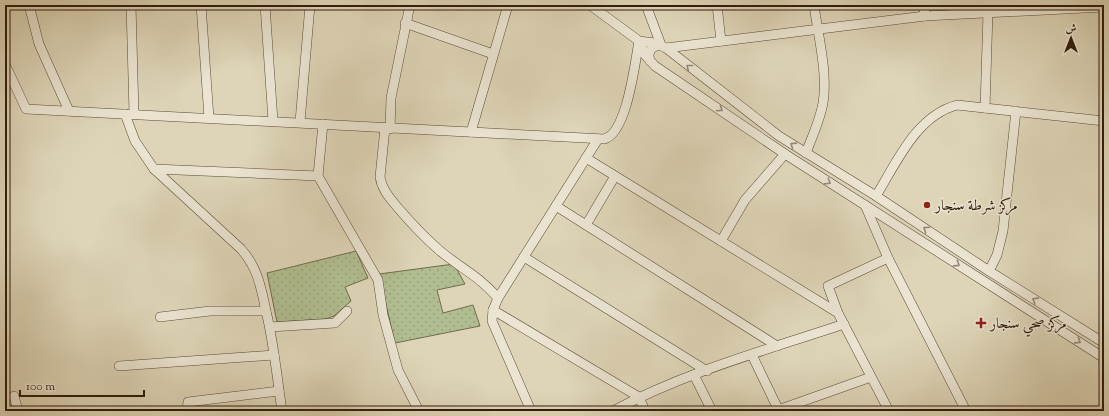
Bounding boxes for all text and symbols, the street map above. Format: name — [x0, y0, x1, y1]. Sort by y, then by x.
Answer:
north arrow — [1051, 18, 1091, 58]
text: ش — [1066, 21, 1077, 37]
one-way arrow — [686, 64, 694, 71]
one-way arrow — [716, 104, 723, 111]
one-way arrow — [790, 142, 797, 150]
one-way arrow — [824, 177, 831, 184]
place label: مركز شرطة سنجار — [933, 196, 1018, 217]
marker: مركز شرطة سنجار — [922, 200, 932, 210]
one-way arrow — [923, 227, 930, 234]
one-way arrow — [953, 259, 960, 266]
one-way arrow — [1032, 297, 1039, 305]
place label: مركز صحي سنجار — [988, 314, 1067, 337]
marker: مركز صحي سنجار — [975, 317, 987, 329]
one-way arrow — [1074, 337, 1081, 344]
scale bar — [20, 372, 144, 398]
text: 100 m — [26, 378, 55, 396]

